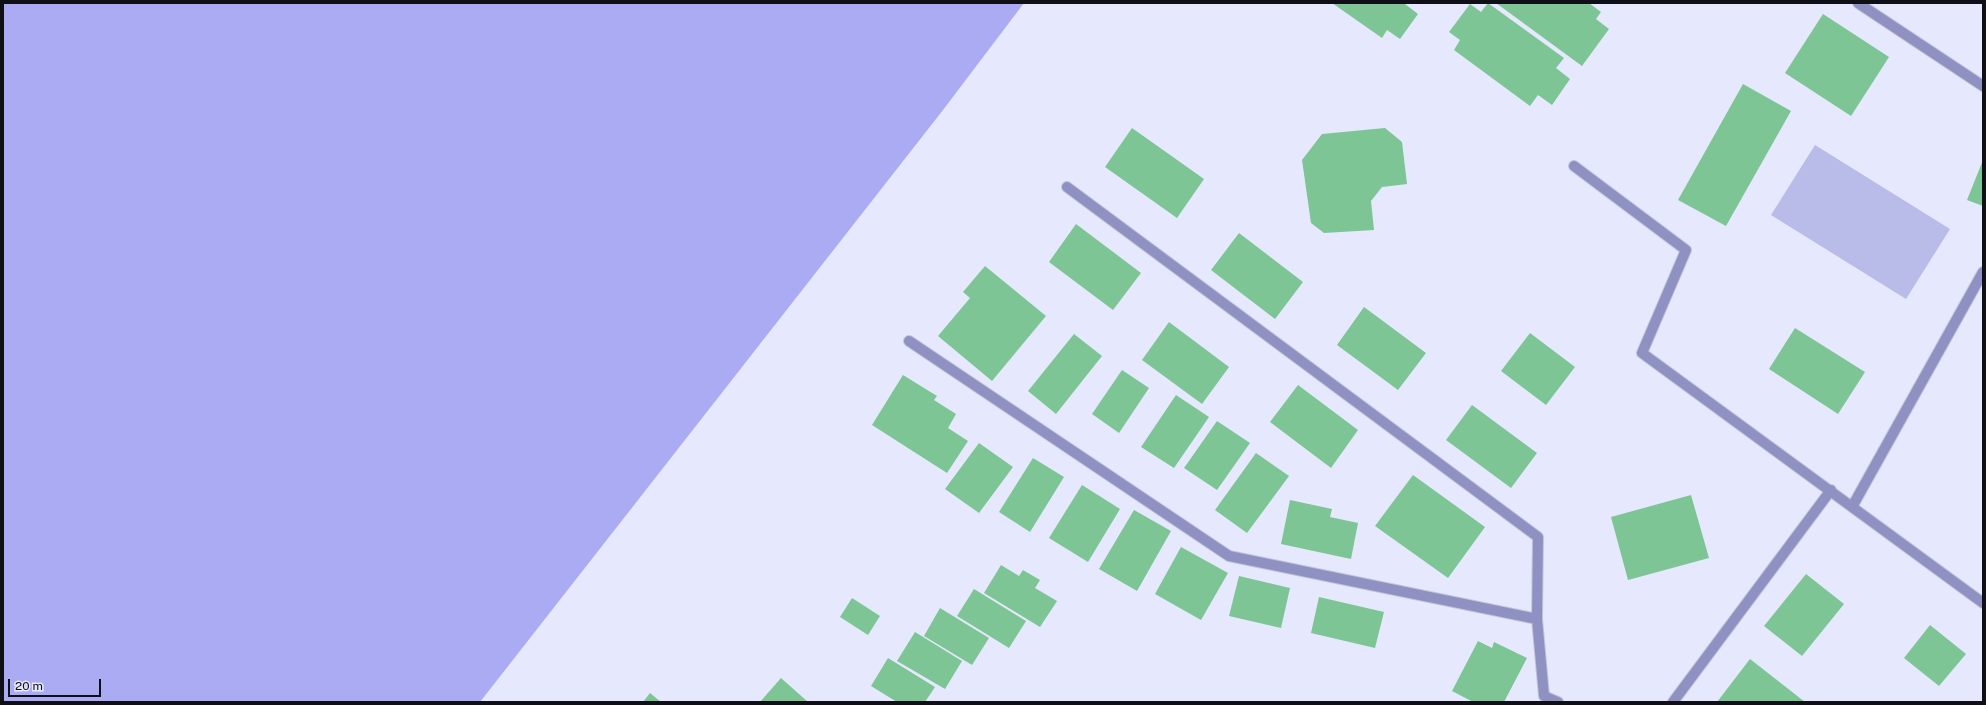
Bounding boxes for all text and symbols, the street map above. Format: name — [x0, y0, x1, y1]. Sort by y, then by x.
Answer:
scale bar — [10, 671, 103, 697]
text: 20 m — [15, 679, 43, 693]

